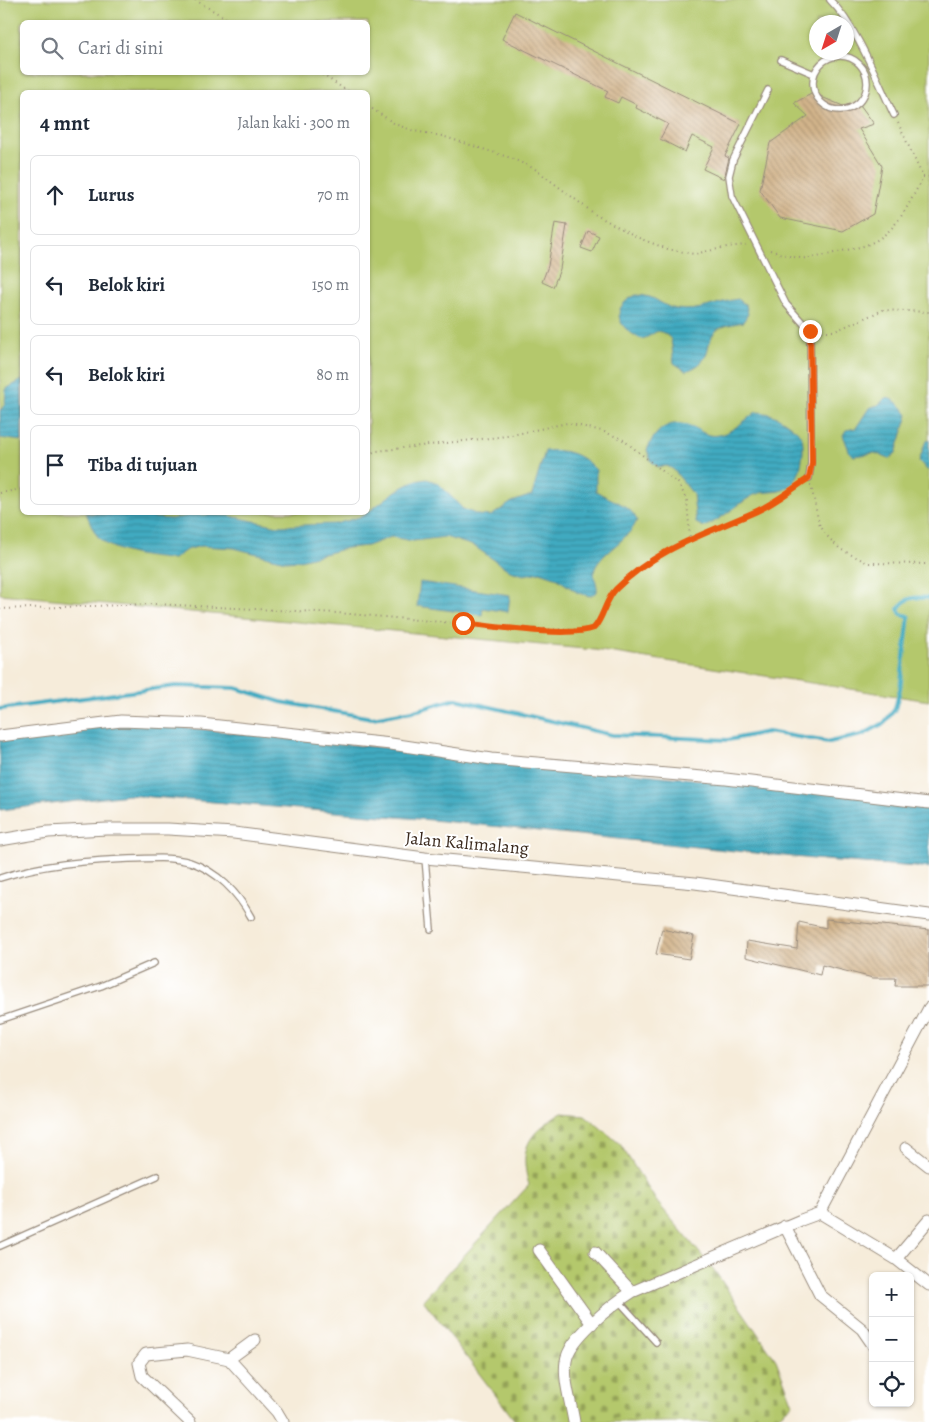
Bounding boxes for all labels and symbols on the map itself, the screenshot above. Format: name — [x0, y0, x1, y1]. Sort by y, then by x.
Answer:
north arrow — [809, 15, 854, 60]
route end — [799, 320, 822, 343]
route start — [452, 612, 475, 635]
street label: Jalan Kalimalang — [404, 826, 530, 860]

